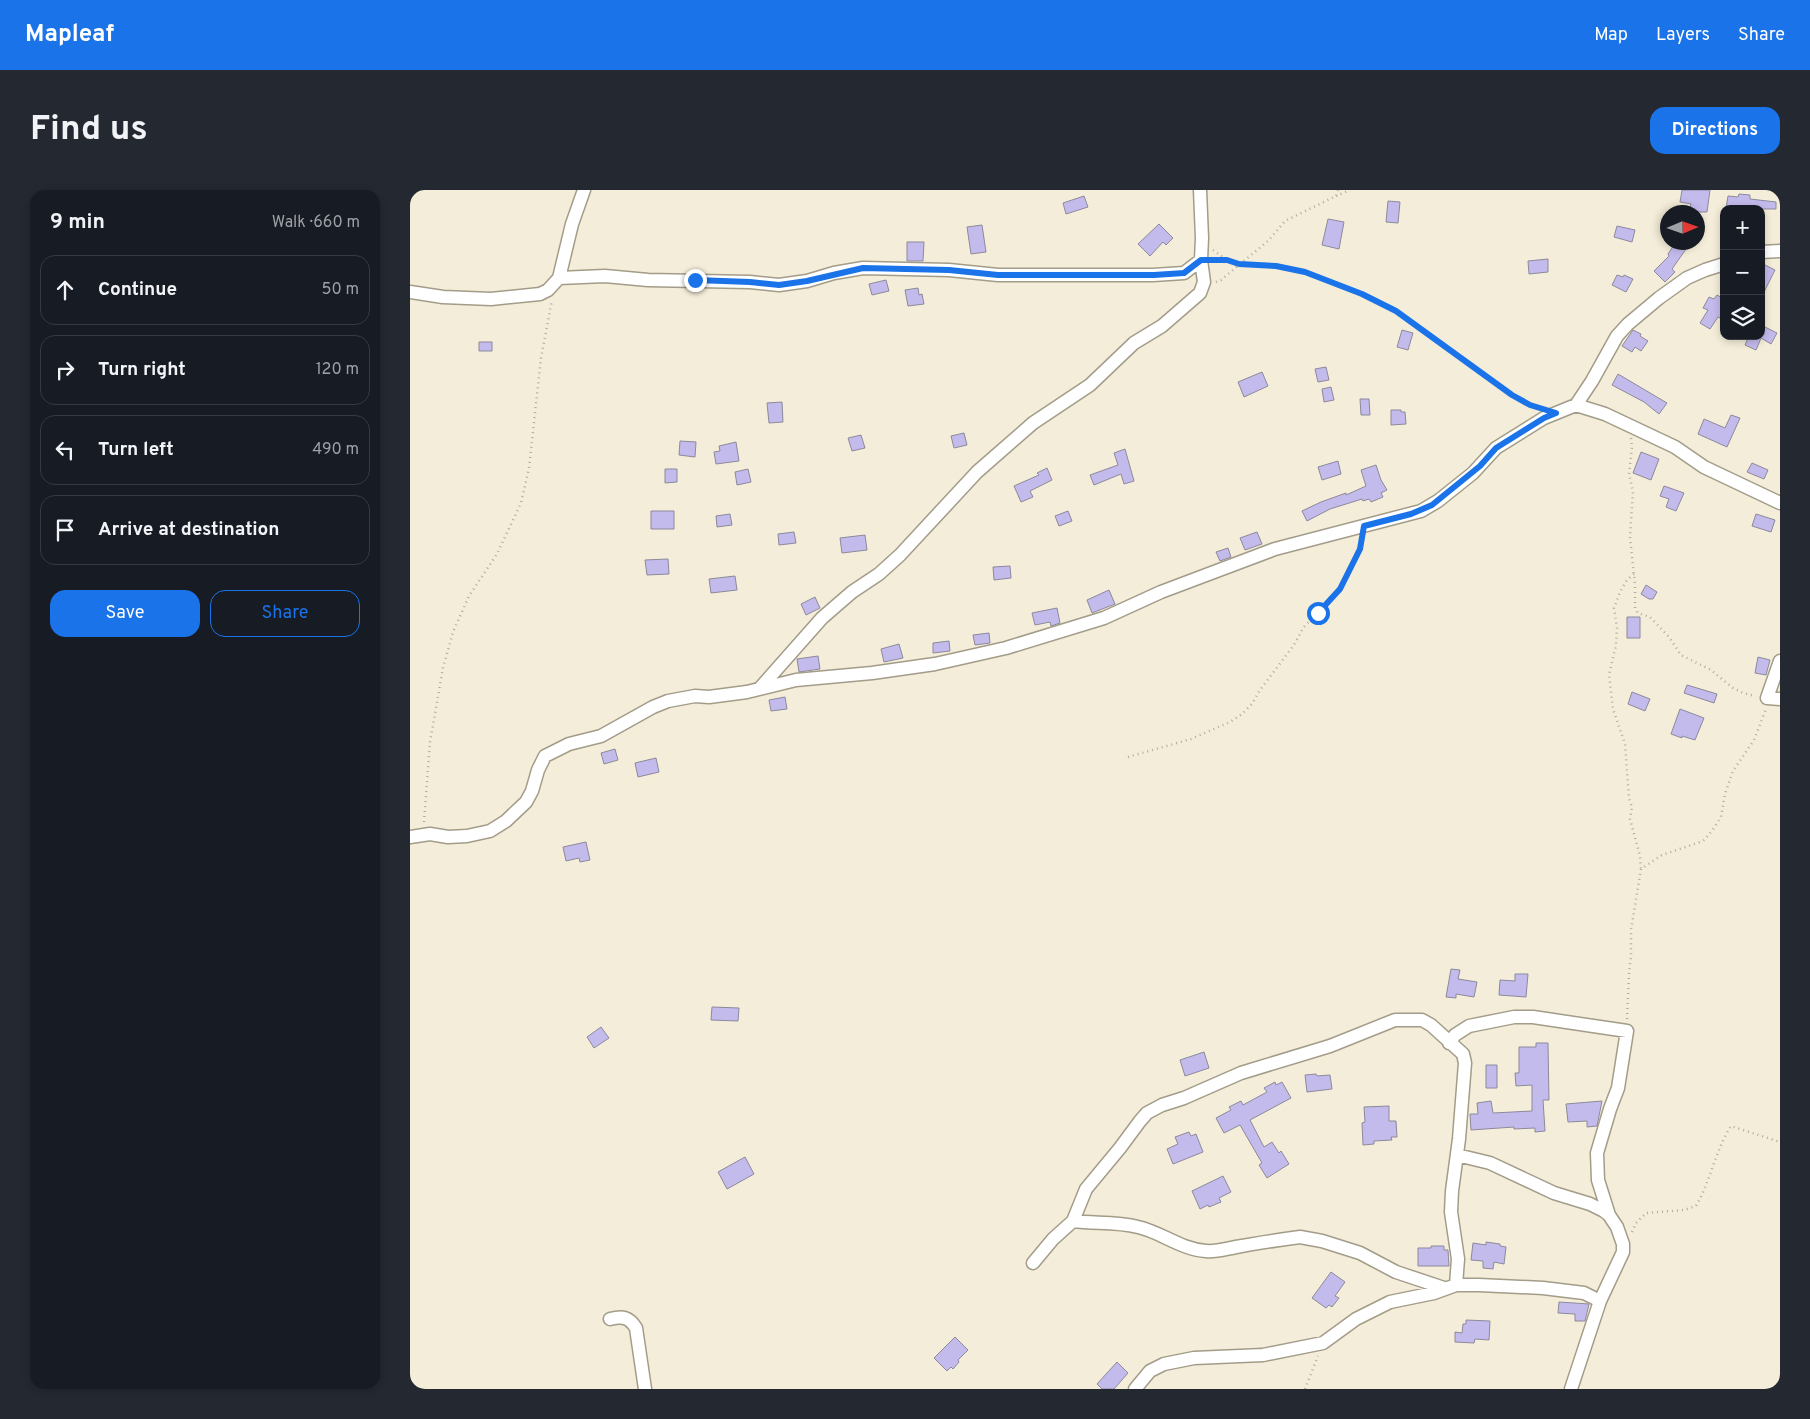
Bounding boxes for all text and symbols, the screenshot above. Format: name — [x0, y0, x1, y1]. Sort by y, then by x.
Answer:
text: Mapleaf — [25, 20, 114, 50]
text: Map — [1594, 24, 1628, 47]
text: Layers — [1656, 24, 1710, 47]
text: Share — [1738, 24, 1785, 47]
button: Directions — [1650, 107, 1780, 154]
text: Find us — [30, 108, 148, 152]
north arrow — [1660, 205, 1705, 250]
map controls — [1720, 205, 1765, 340]
button: + — [1720, 205, 1765, 250]
text: 9 min — [50, 209, 105, 236]
text: Walk · 660 m — [272, 213, 360, 233]
button: − — [1720, 250, 1765, 295]
route end — [684, 269, 707, 292]
icon: ahead — [51, 276, 79, 304]
text: Continue — [98, 278, 177, 302]
text: 50 m — [322, 280, 359, 300]
button: layers — [1720, 295, 1765, 340]
icon: right — [51, 356, 79, 384]
text: Turn right — [98, 358, 186, 382]
text: 120 m — [316, 360, 359, 380]
icon: left — [51, 436, 79, 464]
text: Turn left — [98, 438, 174, 462]
text: 490 m — [312, 440, 359, 460]
icon: arrive — [51, 516, 79, 544]
text: Arrive at destination — [98, 518, 279, 542]
button: Save — [50, 590, 200, 637]
button: Share — [210, 590, 360, 637]
route start — [1307, 602, 1330, 625]

